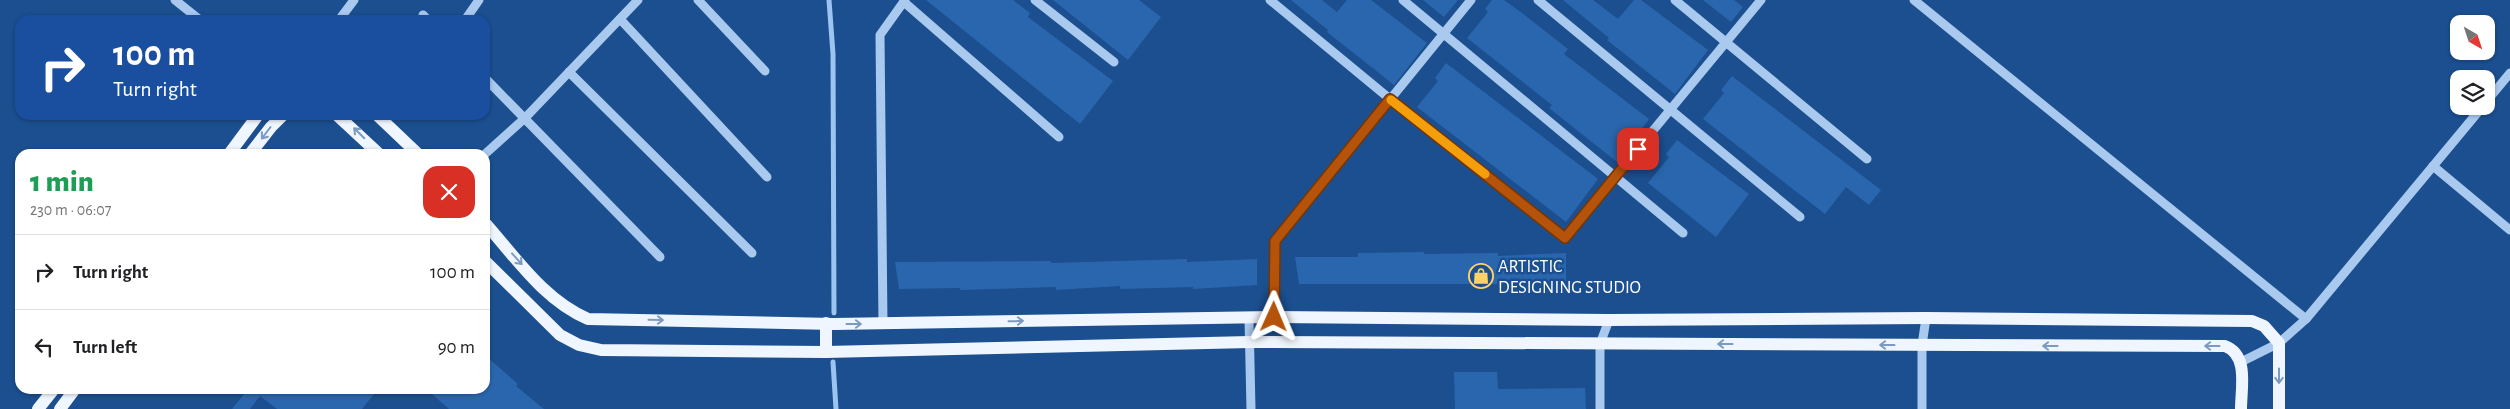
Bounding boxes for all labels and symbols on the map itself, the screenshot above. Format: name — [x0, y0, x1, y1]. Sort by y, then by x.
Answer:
north arrow — [2450, 15, 2495, 60]
one-way arrow — [260, 126, 271, 139]
one-way arrow — [353, 127, 365, 140]
pin — [1617, 128, 1659, 170]
one-way arrow — [512, 253, 523, 266]
place label: ARTISTIC DESIGNING STUDIO — [1498, 258, 1641, 297]
shop icon: ARTISTIC DESIGNING STUDIO — [1468, 263, 1494, 289]
position arrow — [1247, 290, 1299, 342]
one-way arrow — [648, 316, 664, 325]
one-way arrow — [1008, 317, 1024, 326]
one-way arrow — [846, 319, 862, 329]
one-way arrow — [1717, 339, 1733, 349]
one-way arrow — [1879, 340, 1896, 350]
one-way arrow — [2042, 341, 2058, 351]
one-way arrow — [2204, 341, 2220, 351]
one-way arrow — [2274, 368, 2284, 384]

